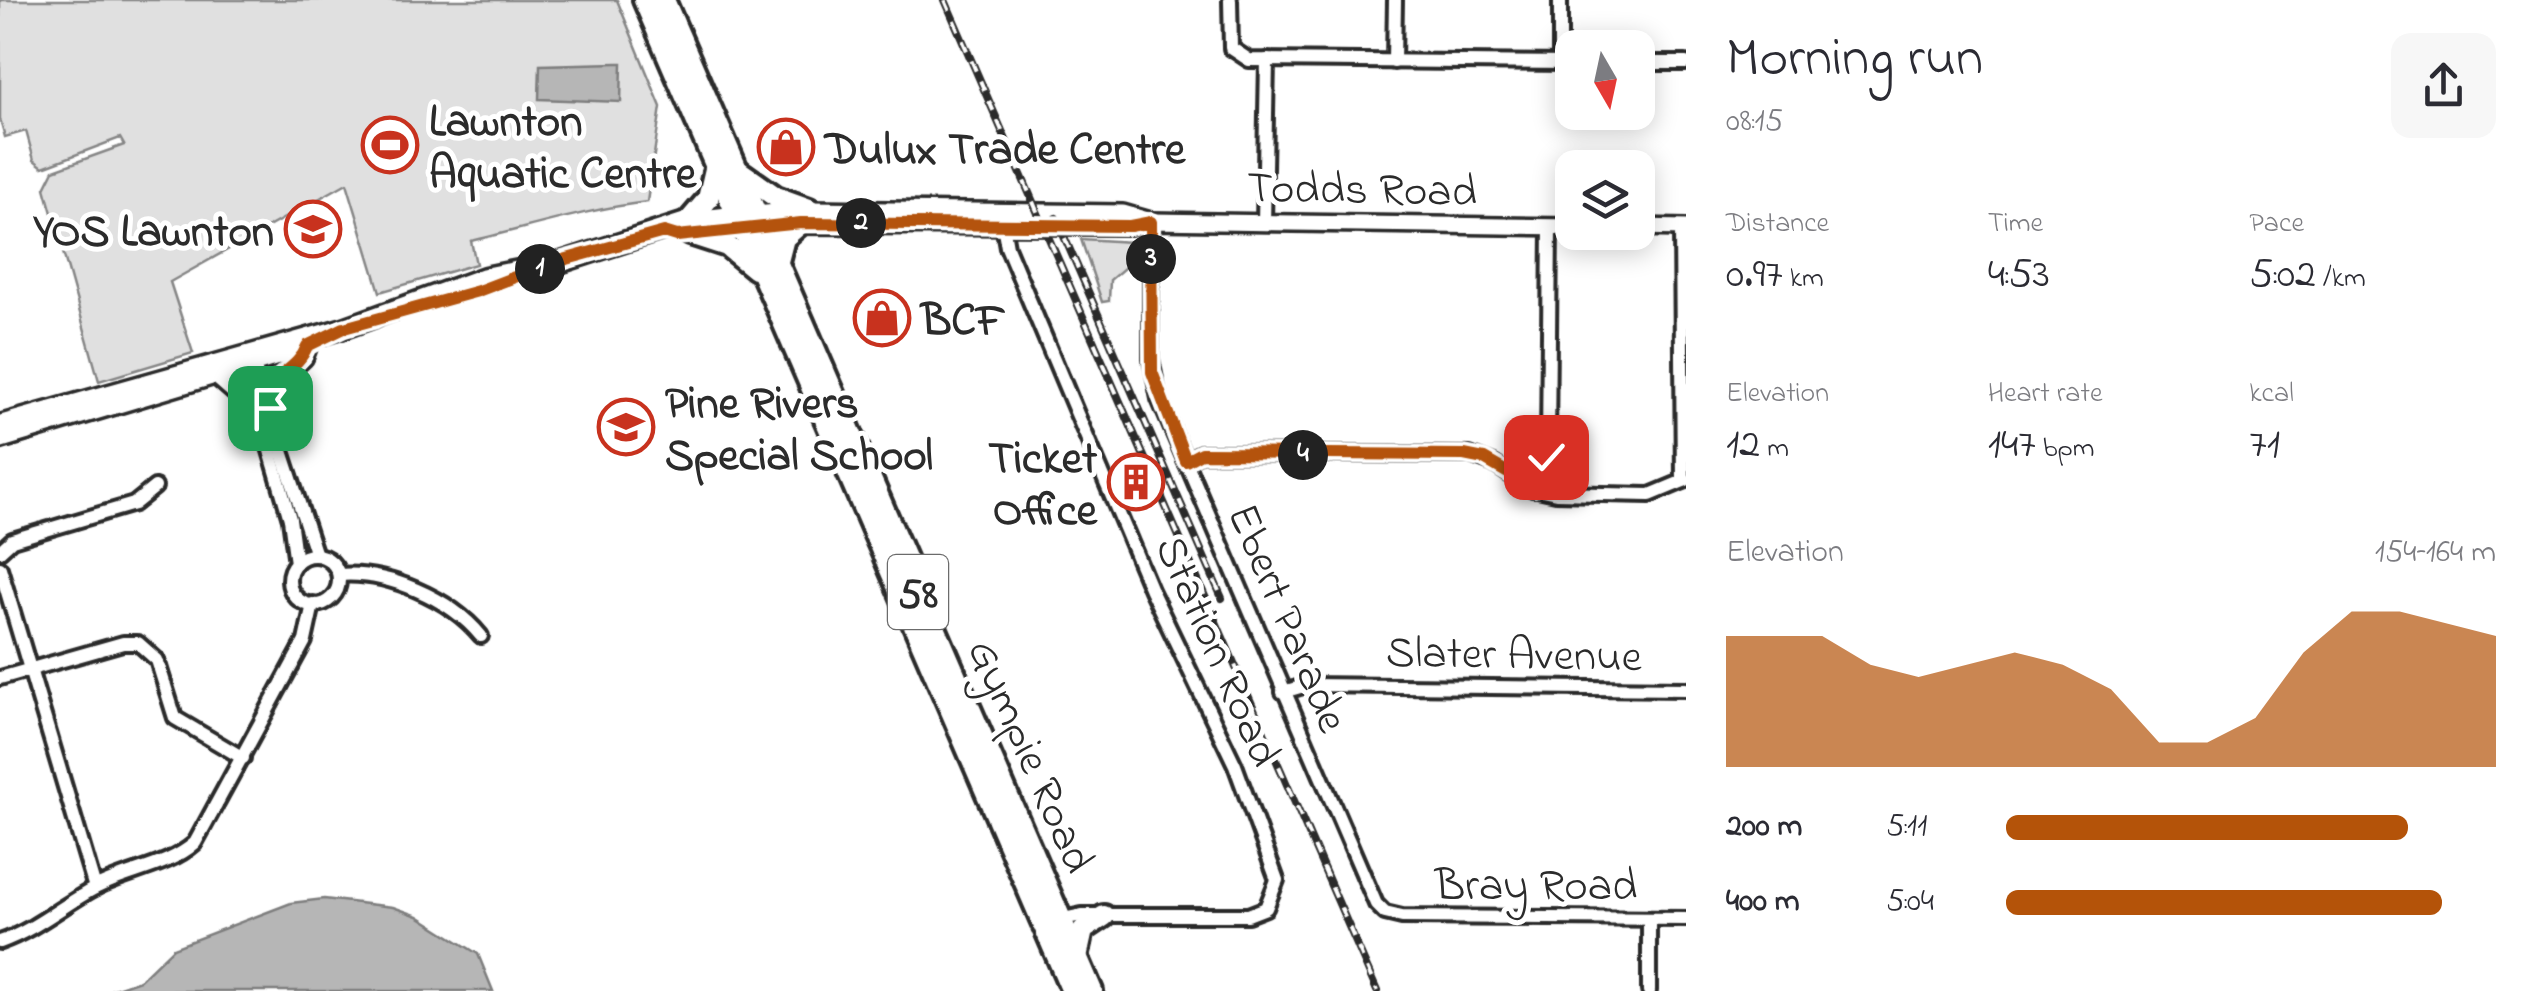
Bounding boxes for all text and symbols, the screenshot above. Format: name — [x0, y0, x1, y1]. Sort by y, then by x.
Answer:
text: Morning run — [1726, 21, 1983, 101]
north arrow — [1555, 30, 1655, 130]
map controls — [1555, 30, 1655, 250]
button: share — [2391, 33, 2496, 138]
place label: Lawnton Aquatic Centre — [429, 91, 698, 209]
text: 08:15 — [1726, 99, 1783, 146]
sports icon: Lawnton Aquatic Centre — [360, 115, 420, 175]
shop icon: Dulux Trade Centre — [756, 117, 816, 177]
place label: Dulux Trade Centre — [823, 119, 1187, 185]
button: layers — [1555, 150, 1655, 250]
street label: Todds Road — [1246, 157, 1477, 227]
pin: 2 — [836, 198, 886, 248]
school or university icon: YOS Lawnton — [283, 199, 343, 259]
place label: YOS Lawnton — [32, 201, 274, 267]
text: 2 — [854, 202, 868, 243]
text: Distance — [1726, 204, 1829, 245]
text: Time — [1988, 204, 2043, 245]
text: Pace — [2249, 204, 2304, 245]
pin: 3 — [1126, 234, 1176, 284]
text: 3 — [1145, 238, 1157, 279]
pin: 1 — [515, 244, 565, 294]
text: 0.97 — [1726, 245, 1783, 306]
text: 4:53 — [1988, 245, 2050, 306]
text: 5:02 — [2249, 245, 2316, 306]
text: 1 — [536, 248, 544, 289]
text: km — [1783, 259, 1824, 300]
text: /km — [2316, 259, 2366, 300]
shop icon: BCF — [852, 288, 912, 348]
place label: BCF — [919, 290, 1006, 356]
pin — [228, 366, 313, 451]
place label: Pine Rivers Special School — [665, 373, 933, 491]
text: Elevation — [1726, 374, 1829, 415]
text: Heart rate — [1988, 374, 2102, 415]
text: kcal — [2249, 374, 2294, 415]
icon: arrive — [243, 381, 298, 436]
school or university icon: Pine Rivers Special School — [596, 397, 656, 457]
pin — [1504, 415, 1589, 500]
text: 12 — [1726, 415, 1760, 476]
text: 147 — [1988, 415, 2036, 476]
text: 71 — [2249, 415, 2280, 476]
place label: Ticket Office — [988, 428, 1099, 546]
text: m — [1760, 429, 1789, 470]
text: bpm — [2036, 429, 2094, 470]
pin: 4 — [1278, 430, 1328, 480]
icon: check — [1519, 430, 1574, 485]
text: 4 — [1297, 434, 1309, 475]
building icon: Ticket Office — [1106, 452, 1166, 512]
street label: Ebert Parade — [1208, 494, 1364, 744]
street label: Station Road — [1135, 526, 1296, 778]
text: Elevation — [1726, 530, 1844, 577]
text: 154–164 m — [2375, 530, 2496, 577]
road number: 58 — [888, 555, 948, 629]
street label: Slater Avenue — [1385, 622, 1643, 692]
street label: Gympie Road — [947, 629, 1109, 885]
text: 200 m — [1726, 804, 1802, 851]
text: 5:11 — [1886, 804, 1927, 851]
street label: Bray Road — [1434, 855, 1637, 921]
text: 400 m — [1726, 879, 1800, 926]
text: 5:04 — [1886, 879, 1934, 926]

